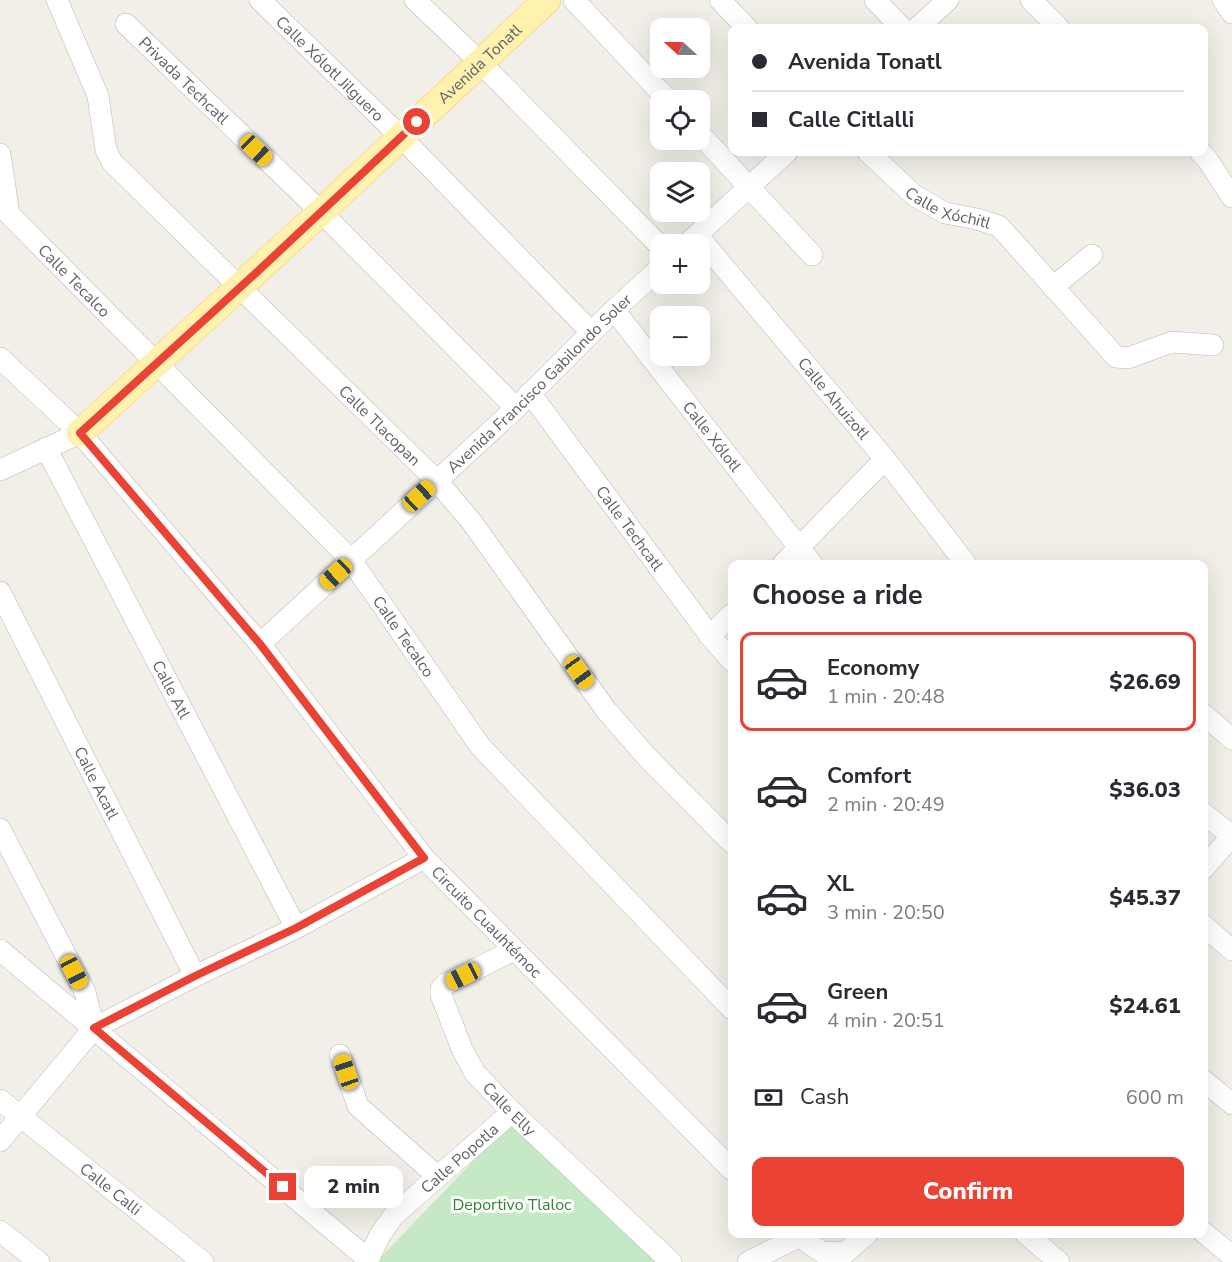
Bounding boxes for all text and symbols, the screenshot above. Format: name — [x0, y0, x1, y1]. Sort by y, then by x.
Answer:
street label: Calle Xólotl Jilguero — [271, 11, 389, 127]
north arrow — [650, 18, 710, 78]
map controls — [650, 18, 710, 366]
street label: Avenida Tonatl — [433, 19, 527, 109]
street label: Privada Techcatl — [134, 32, 234, 130]
text: Avenida Tonatl — [788, 47, 942, 77]
button: locate — [650, 90, 710, 150]
text: Calle Citlalli — [788, 105, 914, 135]
route start — [403, 108, 430, 135]
car — [237, 131, 275, 169]
button: layers — [650, 162, 710, 222]
street label: Calle Xóchitl — [900, 182, 994, 235]
button: + — [650, 234, 710, 294]
street label: Calle Tecalco — [33, 240, 115, 323]
street label: Avenida Francisco Gabilondo Soler — [442, 289, 637, 478]
button: − — [650, 306, 710, 366]
street label: Calle Ahuizotl — [792, 353, 874, 445]
street label: Calle Tlacopan — [333, 380, 425, 471]
street label: Calle Xólotl — [677, 397, 746, 477]
car — [400, 477, 438, 515]
street label: Calle Techcatl — [590, 482, 668, 576]
car — [317, 555, 355, 593]
text: Choose a ride — [752, 577, 923, 614]
street label: Calle Tecalco — [367, 592, 439, 682]
car — [561, 652, 597, 692]
text: Economy — [827, 653, 919, 683]
icon: car — [755, 655, 809, 709]
street label: Calle Atl — [146, 657, 195, 723]
text: $26.69 — [1109, 667, 1181, 697]
text: 1 min · 20:48 — [827, 683, 945, 710]
street label: Calle Acatl — [68, 743, 124, 824]
text: Comfort — [827, 761, 911, 791]
icon: car — [755, 763, 809, 817]
text: $36.03 — [1109, 775, 1181, 805]
text: 2 min · 20:49 — [827, 791, 945, 818]
street label: Circuito Cuauhtémoc — [426, 862, 547, 983]
text: XL — [827, 869, 854, 899]
icon: car — [755, 871, 809, 925]
text: $45.37 — [1109, 883, 1181, 913]
text: 3 min · 20:50 — [827, 899, 945, 926]
car — [58, 952, 90, 992]
car — [443, 960, 483, 992]
text: Green — [827, 977, 888, 1007]
icon: car — [755, 979, 809, 1033]
text: $24.61 — [1109, 991, 1181, 1021]
text: 4 min · 20:51 — [827, 1007, 945, 1034]
car — [332, 1052, 360, 1092]
street label: Calle Elly — [477, 1078, 541, 1142]
icon: cash — [752, 1081, 785, 1114]
text: Cash — [800, 1082, 849, 1112]
text: 600 m — [1126, 1084, 1184, 1111]
street label: Calle Popotla — [416, 1119, 504, 1199]
button: Confirm — [752, 1157, 1184, 1226]
street label: Calle Calli — [75, 1158, 146, 1221]
callout: 2 min — [304, 1166, 403, 1208]
route end — [269, 1173, 296, 1200]
text: 2 min — [327, 1173, 380, 1200]
park label: Deportivo Tlaloc — [452, 1194, 572, 1216]

